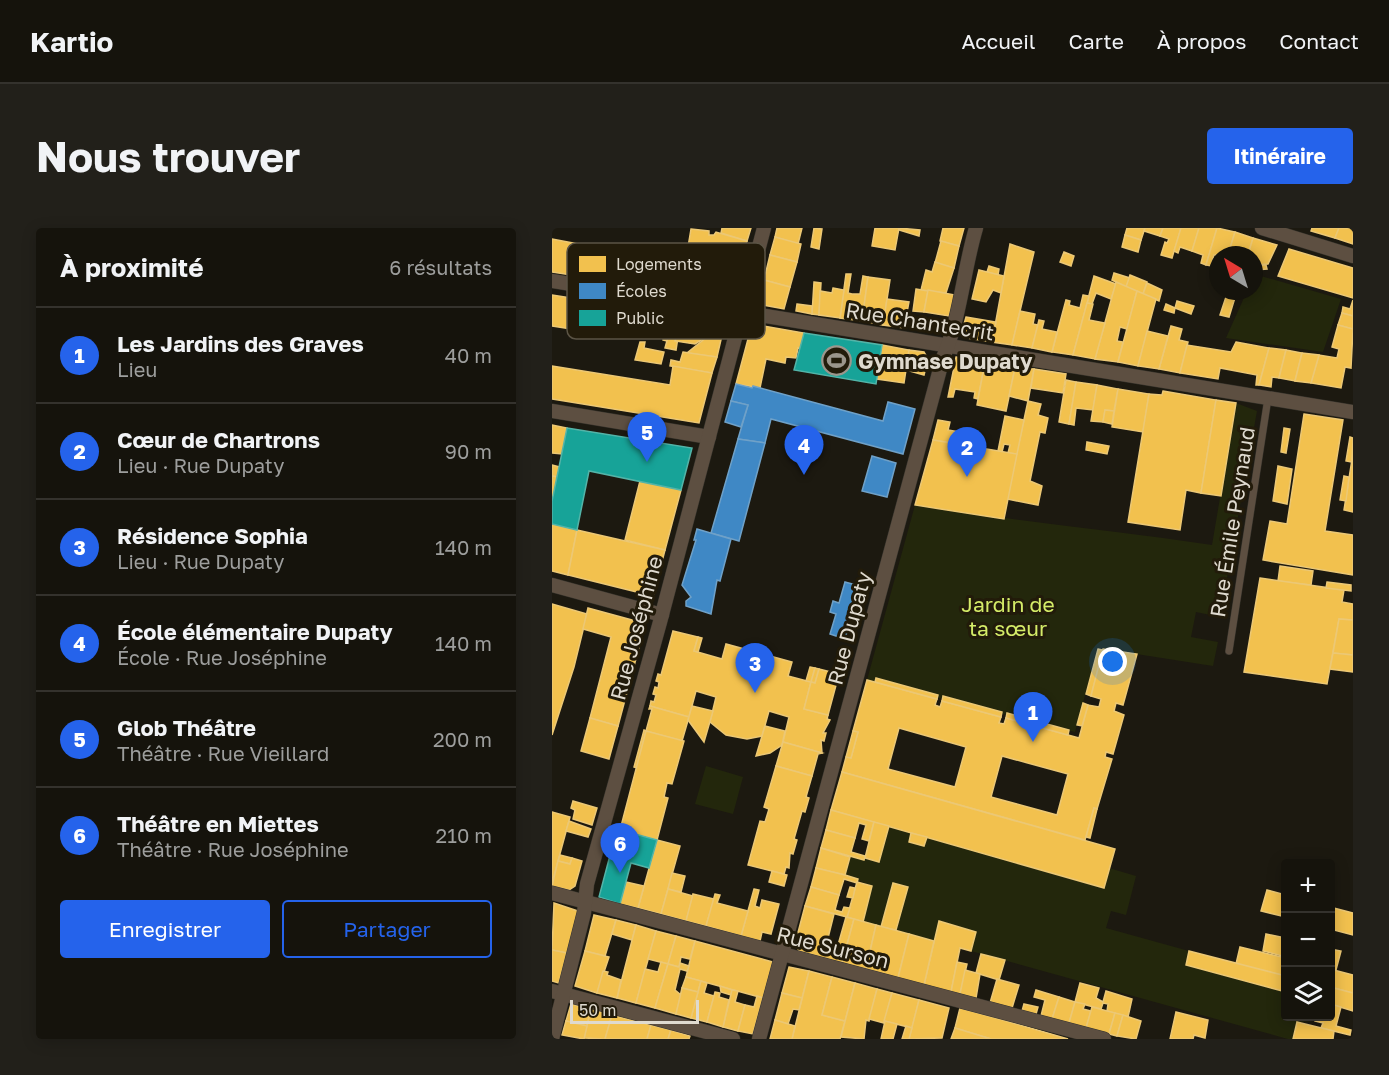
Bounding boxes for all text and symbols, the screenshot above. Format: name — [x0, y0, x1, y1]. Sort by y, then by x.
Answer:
text: Kartio — [30, 25, 113, 58]
text: Accueil — [962, 28, 1035, 54]
text: Carte — [1068, 28, 1124, 54]
text: À propos — [1157, 28, 1246, 54]
text: Contact — [1279, 28, 1359, 54]
button: Itinéraire — [1207, 128, 1353, 184]
text: Nous trouver — [36, 131, 300, 181]
legend — [567, 243, 765, 339]
north arrow — [1209, 246, 1263, 300]
text: À proximité — [60, 252, 204, 283]
text: Logements — [616, 254, 702, 274]
text: 6 résultats — [389, 255, 492, 279]
text: Écoles — [616, 281, 667, 301]
street label: Rue Chantecrit — [844, 296, 996, 346]
text: Public — [616, 308, 664, 328]
text: Les Jardins des Graves — [117, 330, 364, 357]
text: 1 — [74, 343, 85, 367]
text: 40 m — [445, 343, 492, 367]
sports icon: Gymnase Dupaty — [821, 345, 853, 377]
place label: Gymnase Dupaty — [858, 348, 1033, 374]
text: Lieu — [117, 357, 157, 381]
pin: 5 — [628, 412, 667, 462]
street label: Rue Émile Peynaud — [1204, 425, 1260, 619]
text: Cœur de Chartrons — [117, 426, 320, 453]
pin: 4 — [784, 426, 824, 475]
pin: 2 — [948, 428, 986, 477]
text: 2 — [73, 439, 86, 463]
text: 90 m — [445, 439, 492, 463]
text: Lieu · Rue Dupaty — [117, 453, 284, 477]
text: Résidence Sophia — [117, 522, 308, 549]
text: 3 — [73, 535, 86, 559]
text: 140 m — [435, 535, 492, 559]
text: Lieu · Rue Dupaty — [117, 549, 284, 573]
street label: Rue Joséphine — [604, 553, 668, 703]
street label: Rue Dupaty — [821, 568, 877, 688]
park label: Jardin de ta sœur — [961, 591, 1055, 641]
text: École élémentaire Dupaty — [117, 618, 393, 645]
text: 4 — [73, 631, 86, 655]
text: 140 m — [435, 631, 492, 655]
pin: 3 — [736, 644, 774, 693]
text: École · Rue Joséphine — [117, 645, 327, 669]
your location — [1098, 647, 1127, 676]
pin: 1 — [1014, 692, 1052, 742]
text: Glob Théâtre — [117, 714, 256, 741]
text: 5 — [73, 727, 86, 751]
text: 200 m — [433, 727, 492, 751]
text: Théâtre · Rue Vieillard — [117, 741, 329, 765]
text: Théâtre en Miettes — [117, 810, 319, 837]
text: 6 — [73, 823, 86, 847]
text: 210 m — [436, 823, 492, 847]
pin: 6 — [600, 824, 640, 873]
text: Théâtre · Rue Joséphine — [117, 837, 349, 861]
map controls — [1281, 859, 1335, 1021]
button: + — [1281, 859, 1335, 913]
button: Enregistrer — [60, 900, 270, 958]
button: Partager — [282, 900, 492, 958]
button: − — [1281, 913, 1335, 967]
street label: Rue Surson — [774, 920, 892, 974]
button: layers — [1281, 967, 1335, 1021]
scale bar — [570, 997, 699, 1024]
text: 50 m — [579, 1000, 616, 1020]

